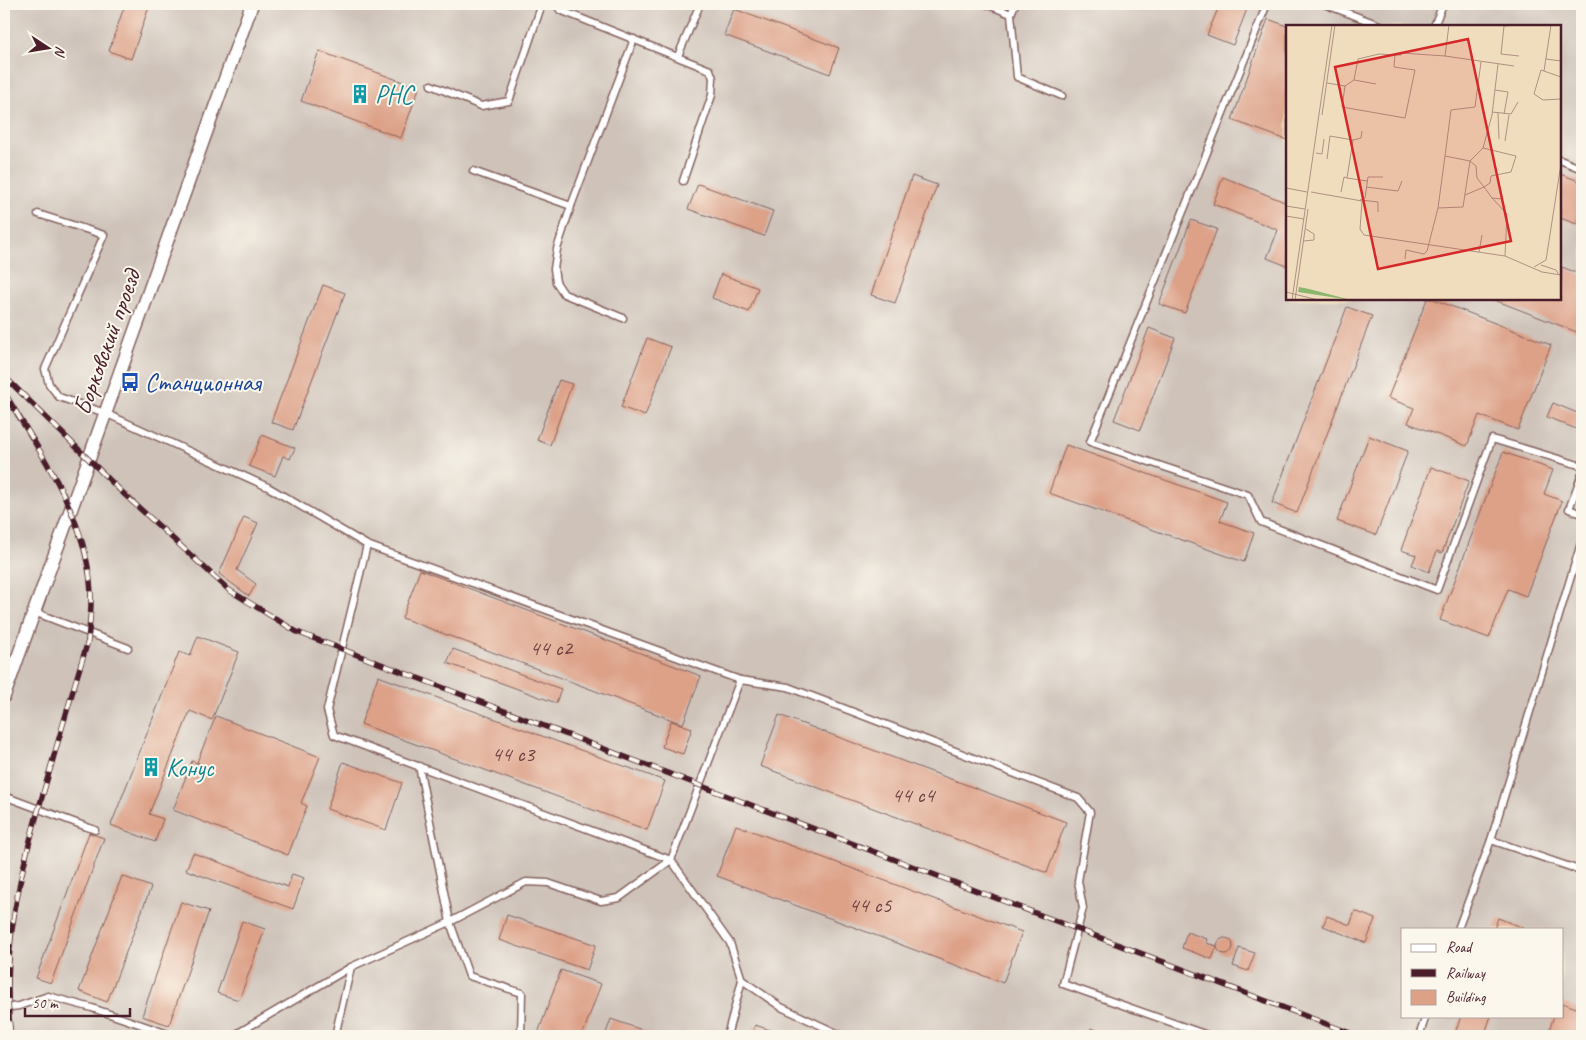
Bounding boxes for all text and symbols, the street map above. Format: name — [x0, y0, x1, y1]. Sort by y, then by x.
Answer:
north arrow — [22, 22, 72, 72]
inset map — [1286, 25, 1561, 300]
text: N — [51, 45, 69, 59]
place label: РНС — [375, 79, 416, 111]
building icon: РНС — [349, 83, 371, 105]
street label: Борковский проезд — [66, 263, 149, 419]
place label: Станционная — [145, 367, 263, 399]
bus stop icon: Станционная — [119, 371, 141, 393]
house number: 44 с2 — [530, 634, 575, 662]
house number: 44 с3 — [492, 740, 537, 768]
place label: Конус — [166, 752, 215, 784]
building icon: Конус — [140, 756, 162, 778]
house number: 44 с4 — [892, 781, 937, 809]
house number: 44 с5 — [849, 891, 893, 919]
legend — [1401, 928, 1564, 1018]
text: Road — [1446, 938, 1473, 957]
text: Railway — [1446, 964, 1487, 983]
scale bar — [25, 985, 130, 1017]
text: Building — [1446, 988, 1486, 1007]
text: 50 m — [32, 994, 59, 1013]

